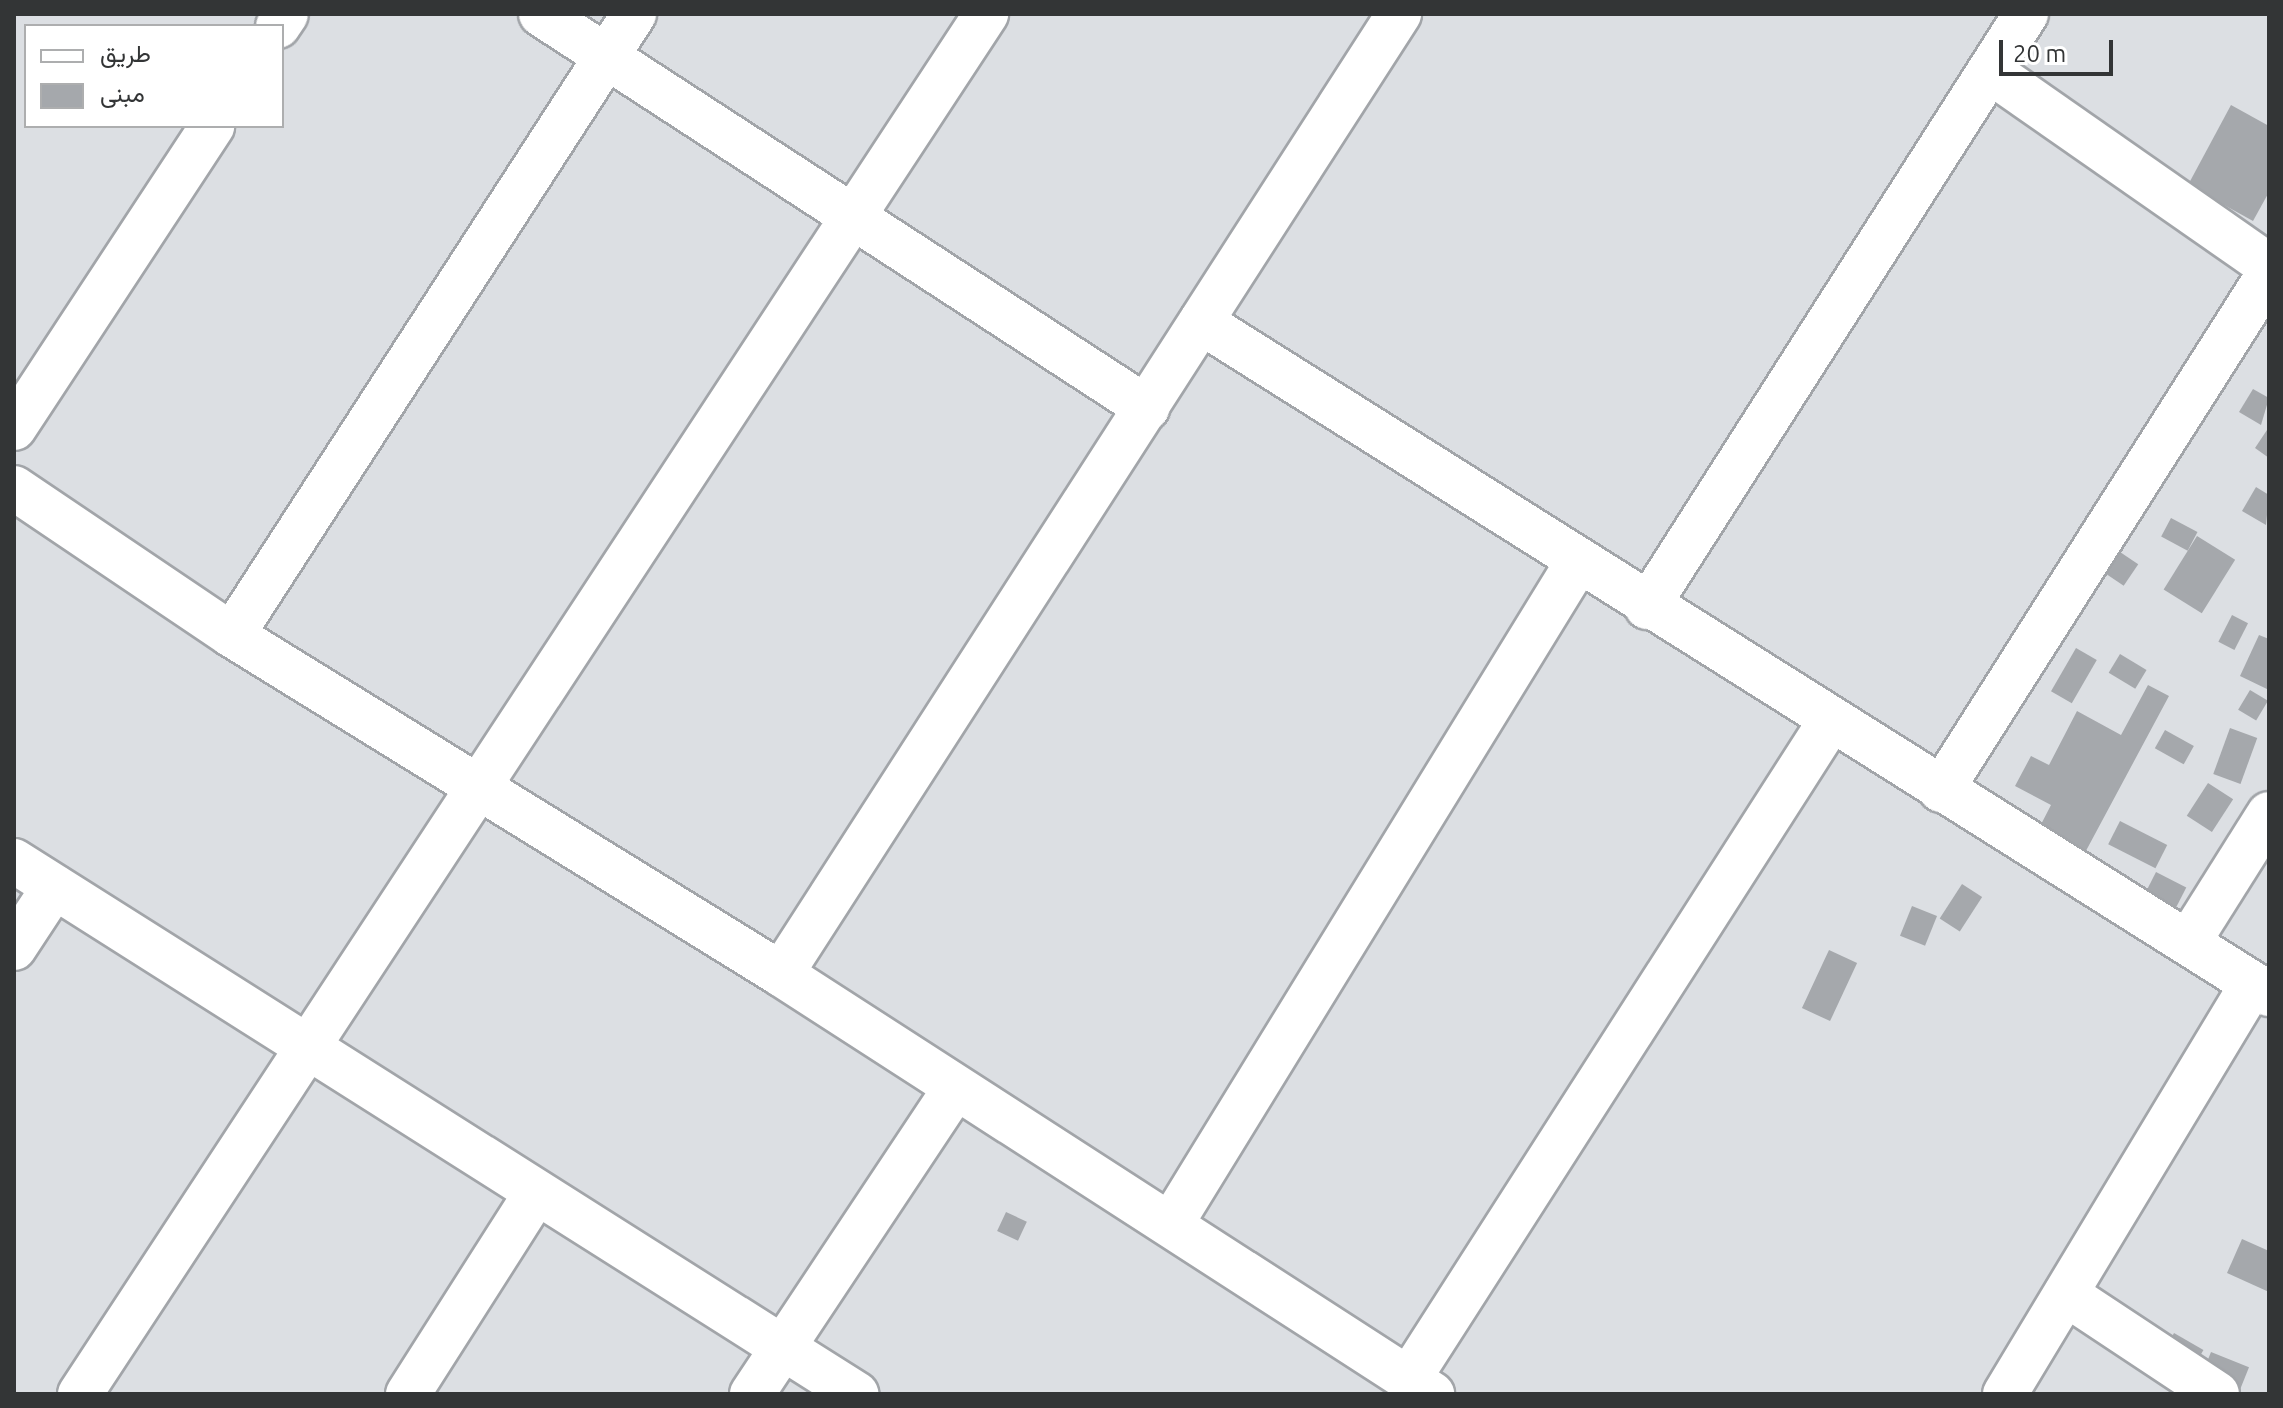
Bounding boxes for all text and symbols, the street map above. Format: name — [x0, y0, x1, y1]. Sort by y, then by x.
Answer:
legend — [24, 24, 284, 128]
scale bar — [2003, 24, 2117, 74]
text: طريق — [100, 40, 151, 67]
text: 20 m — [2013, 40, 2066, 67]
text: مبنى — [100, 80, 145, 107]

